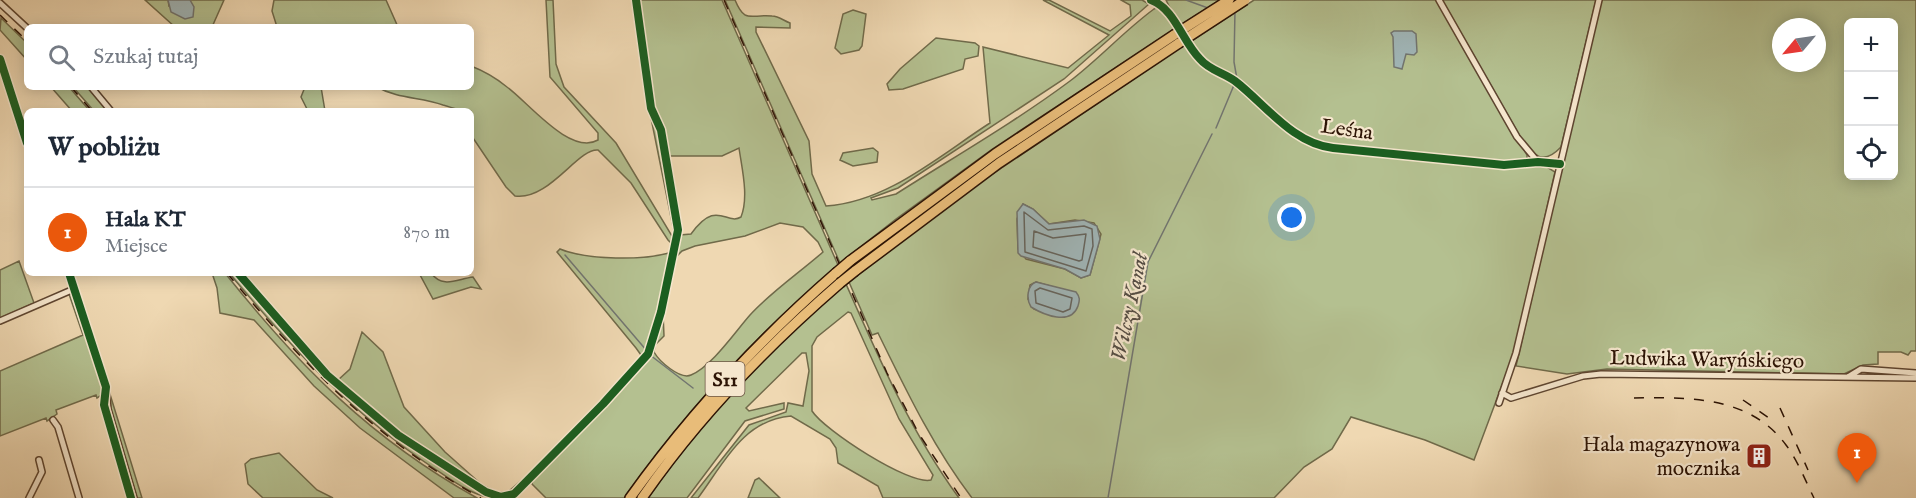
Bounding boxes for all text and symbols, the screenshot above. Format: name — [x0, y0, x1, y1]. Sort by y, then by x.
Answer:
north arrow — [1772, 18, 1826, 72]
map controls — [1844, 18, 1898, 180]
button: + — [1844, 18, 1898, 72]
search box — [24, 24, 474, 90]
icon: search — [45, 41, 78, 74]
text: Szukaj tutaj — [93, 43, 198, 71]
button: − — [1844, 72, 1898, 126]
street label: Leśna — [1319, 113, 1376, 148]
button: locate — [1844, 126, 1898, 180]
text: W pobliżu — [48, 131, 160, 164]
your location — [1277, 203, 1306, 232]
text: Hala KT — [105, 206, 186, 234]
text: 1 — [64, 220, 71, 245]
text: 870 m — [403, 220, 450, 245]
text: Miejsce — [105, 234, 168, 259]
water label: Wilczy Kanał — [1105, 249, 1155, 364]
street label: Ludwika Waryńskiego — [1609, 345, 1804, 376]
road number: S11 — [706, 362, 744, 396]
place label: Hala magazynowa mocznika — [1583, 432, 1741, 483]
pin: 1 — [1838, 434, 1876, 483]
building icon: Hala magazynowa mocznika — [1744, 441, 1774, 471]

